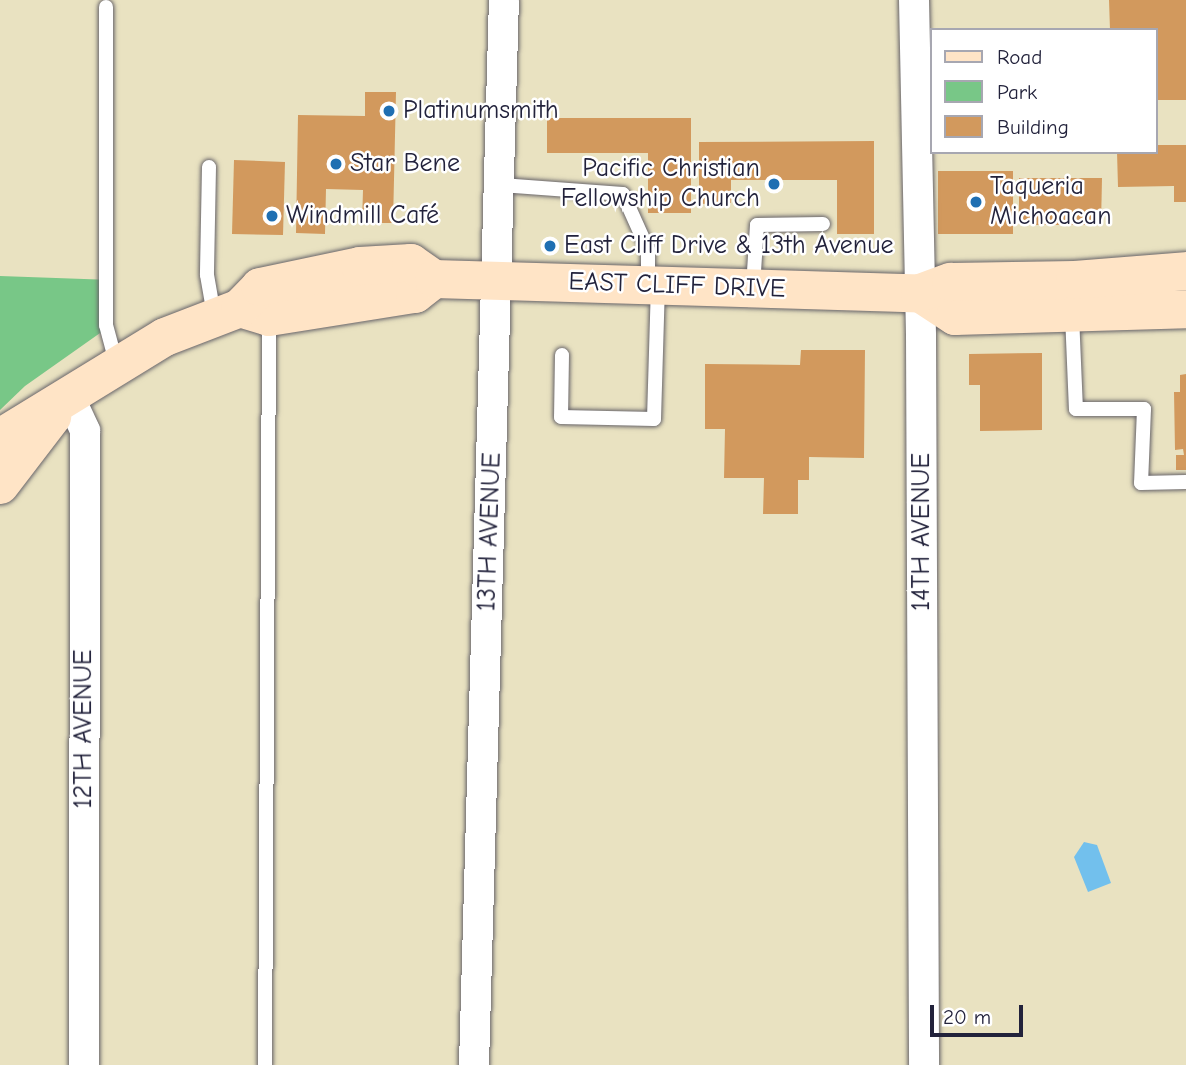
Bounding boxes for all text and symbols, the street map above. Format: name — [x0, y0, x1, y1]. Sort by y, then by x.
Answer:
legend — [930, 28, 1158, 154]
text: Road — [997, 45, 1042, 69]
text: Park — [997, 80, 1037, 104]
place label: Platinumsmith — [403, 95, 559, 127]
marker: Platinumsmith — [381, 103, 397, 119]
text: Building — [997, 115, 1069, 139]
place label: Star Bene — [350, 148, 460, 180]
place label: Pacific Christian Fellowship Church — [561, 153, 760, 214]
marker: Star Bene — [328, 156, 344, 172]
place label: Taqueria Michoacan — [990, 171, 1112, 232]
marker: Pacific Christian Fellowship Church — [766, 176, 782, 192]
marker: Taqueria Michoacan — [968, 194, 984, 210]
place label: Windmill Café — [286, 200, 439, 232]
marker: Windmill Café — [264, 208, 280, 224]
place label: East Cliff Drive & 13th Avenue — [564, 230, 894, 262]
marker: East Cliff Drive & 13th Avenue — [542, 238, 558, 254]
street label: EAST CLIFF DRIVE — [568, 267, 786, 305]
street label: 13TH AVENUE — [472, 452, 508, 612]
street label: 14TH AVENUE — [906, 453, 938, 611]
street label: 12TH AVENUE — [68, 649, 100, 809]
scale bar — [934, 992, 1027, 1036]
text: 20 m — [943, 1005, 991, 1029]

